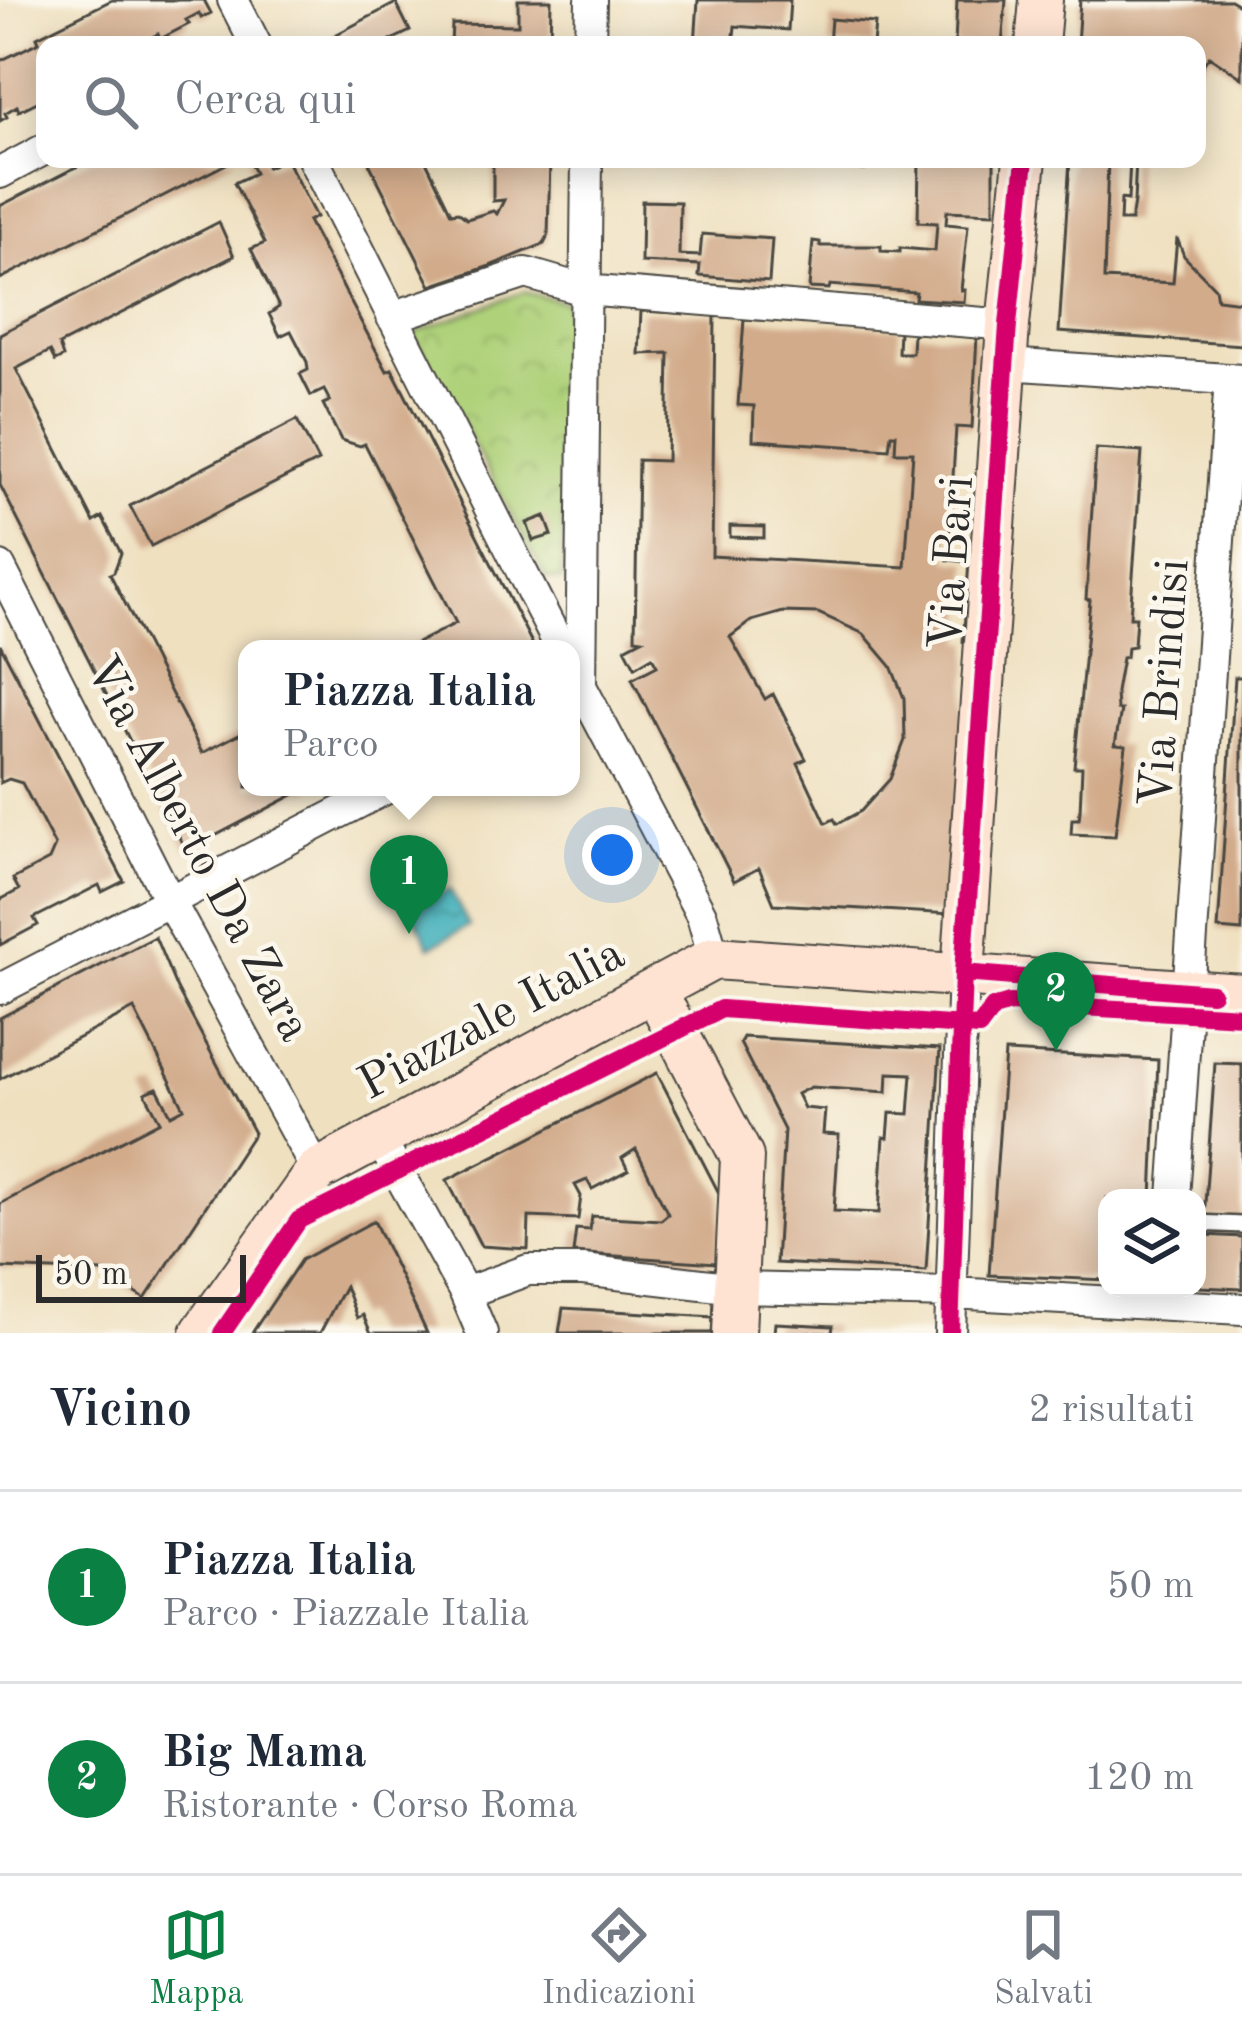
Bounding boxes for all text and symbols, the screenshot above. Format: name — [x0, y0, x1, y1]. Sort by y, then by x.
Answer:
search box — [36, 36, 1206, 168]
icon: search — [78, 69, 144, 135]
text: Cerca qui — [174, 79, 357, 124]
street label: Via Bari — [923, 474, 983, 652]
street label: Via Brindisi — [1133, 557, 1199, 809]
popup — [238, 640, 580, 796]
street label: Via Alberto Da Zara — [75, 649, 319, 1049]
text: Piazza Italia — [282, 671, 536, 716]
text: Parco — [282, 726, 379, 765]
your location — [582, 825, 642, 885]
pin: 1 — [370, 835, 448, 934]
street label: Piazzale Italia — [351, 930, 633, 1110]
pin: 2 — [1017, 952, 1095, 1051]
map controls — [1098, 1189, 1206, 1297]
button: layers — [1098, 1189, 1206, 1297]
scale bar — [36, 1249, 246, 1302]
text: 50 m — [54, 1259, 128, 1292]
text: Vicino — [48, 1386, 192, 1437]
text: 2 risultati — [1029, 1391, 1194, 1430]
text: Piazza Italia — [162, 1540, 416, 1585]
text: 1 — [76, 1567, 98, 1606]
text: 50 m — [1107, 1567, 1194, 1606]
text: Parco · Piazzale Italia — [162, 1595, 529, 1634]
text: Big Mama — [162, 1732, 367, 1777]
text: 2 — [76, 1759, 98, 1798]
text: 120 m — [1084, 1759, 1194, 1798]
text: Ristorante · Corso Roma — [162, 1787, 577, 1826]
tab: Mappa — [149, 1902, 244, 2015]
tab: Indicazioni — [542, 1902, 696, 2015]
tab: Salvati — [994, 1902, 1093, 2015]

